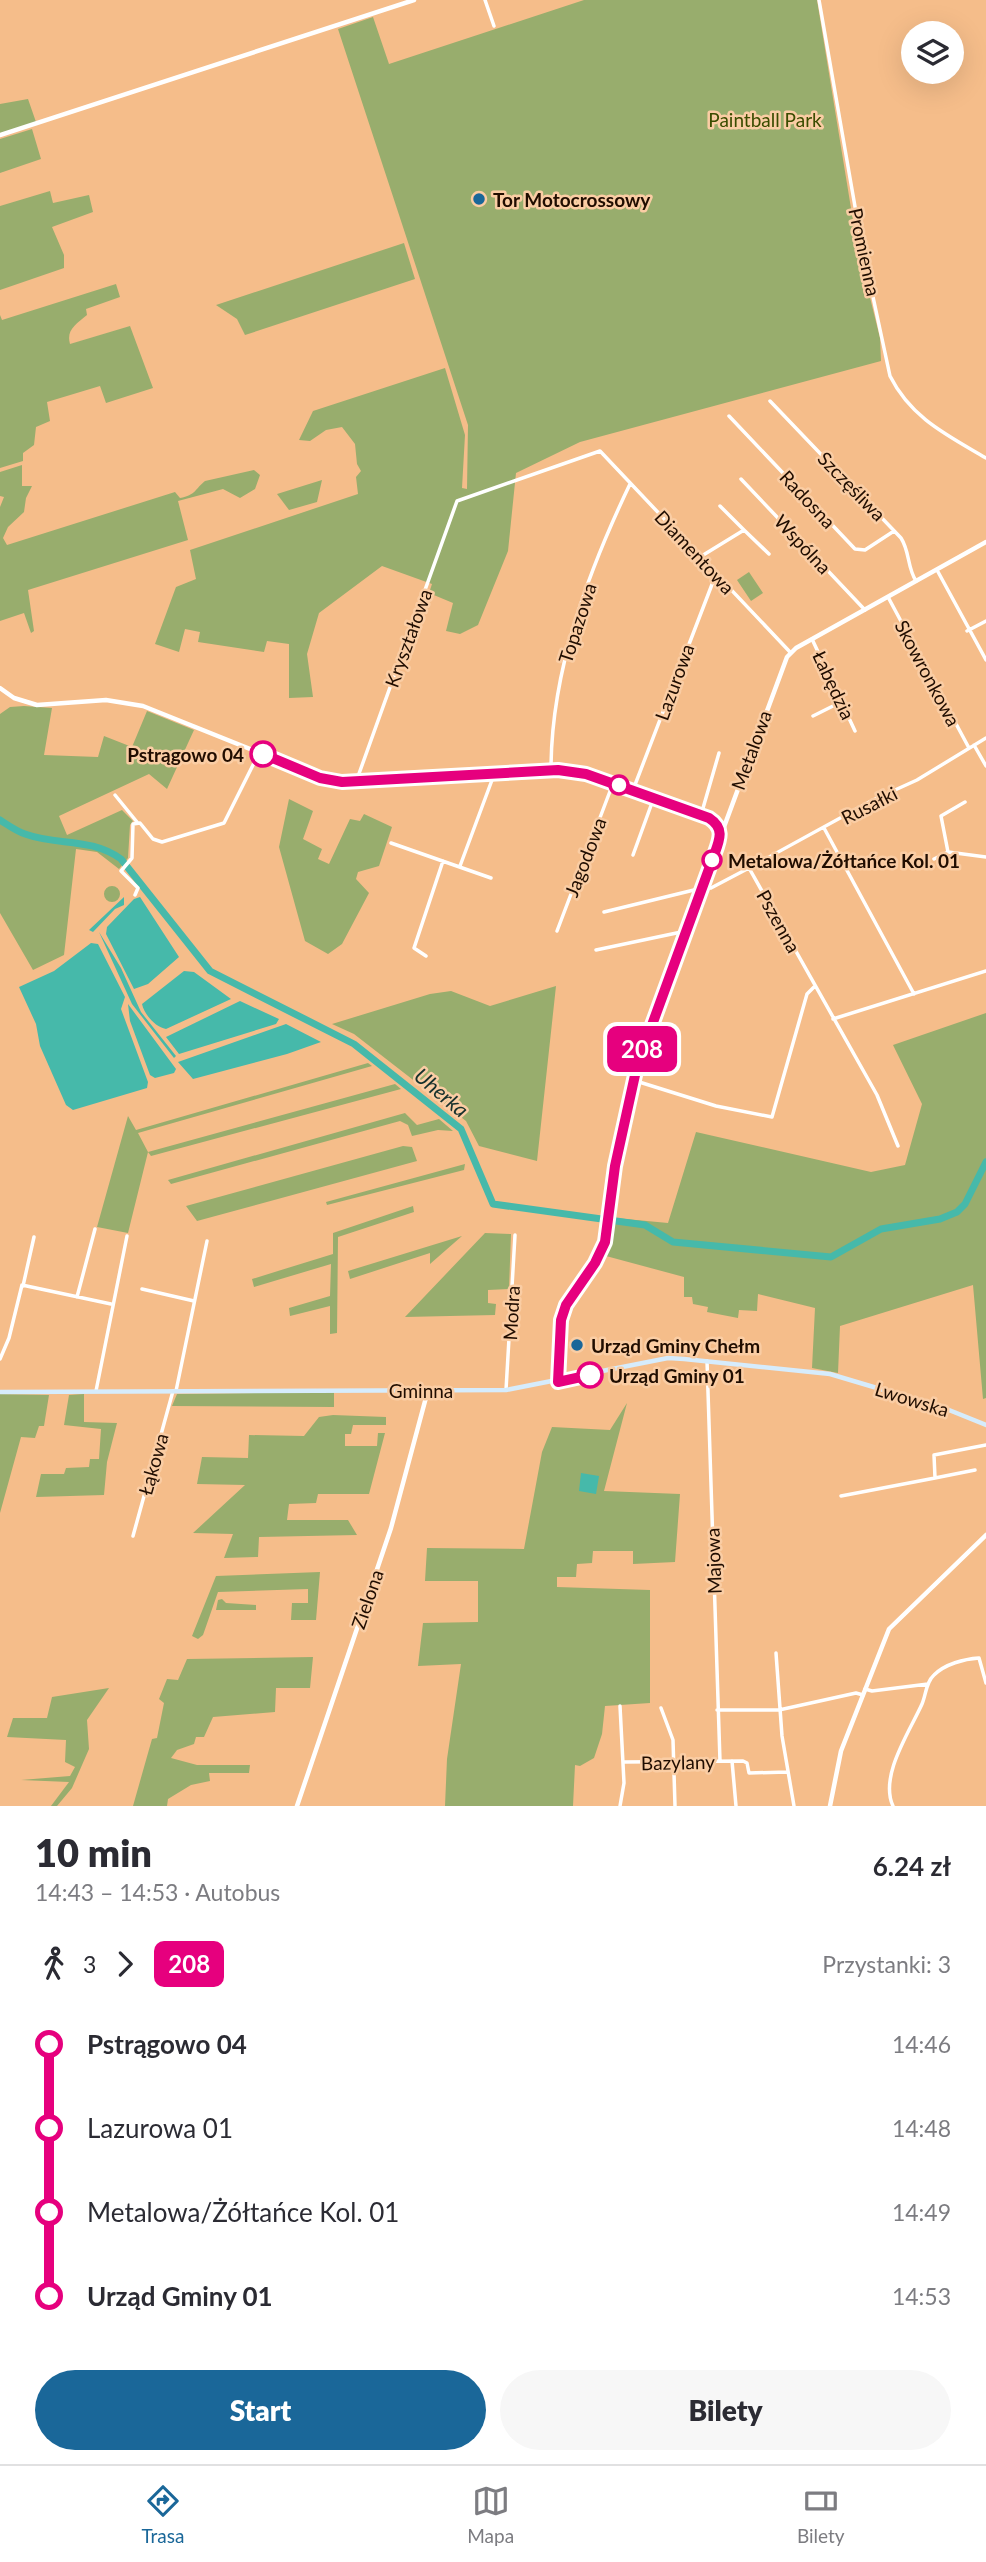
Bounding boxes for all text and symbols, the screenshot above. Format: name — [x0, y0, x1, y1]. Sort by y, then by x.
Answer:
map controls — [901, 21, 964, 84]
button: layers — [901, 21, 964, 84]
park label: Paintball Park — [708, 108, 822, 131]
place label: Tor Motocrossowy — [493, 188, 651, 211]
marker: Tor Motocrossowy — [471, 191, 487, 207]
street label: Promienna — [844, 206, 886, 298]
street label: Szczęśliwa — [813, 447, 891, 525]
street label: Radosna — [775, 465, 841, 533]
street label: Diamentowa — [650, 505, 740, 599]
street label: Wspólna — [770, 510, 836, 578]
street label: Topazowa — [553, 580, 601, 666]
street label: Kryształowa — [380, 586, 436, 690]
street label: Skowronkowa — [890, 616, 966, 730]
street label: Lazurowa — [650, 641, 698, 723]
street label: Łabędzia — [808, 647, 860, 723]
street label: Metalowa — [726, 707, 776, 793]
marker: Pstrągowo 04 — [250, 741, 276, 767]
place label: Pstrągowo 04 — [127, 743, 244, 766]
unlabelled marker — [609, 775, 629, 795]
street label: Rusałki — [837, 781, 901, 829]
street label: Jagodowa — [559, 814, 611, 900]
place label: Metalowa/Żółtańce Kol. 01 — [728, 849, 960, 872]
marker: Metalowa/Żółtańce Kol. 01 — [702, 850, 722, 870]
street label: Pszenna — [752, 885, 806, 957]
line badge: 208 — [602, 1026, 682, 1072]
text: 208 — [621, 1034, 663, 1063]
water label: Uherka — [410, 1062, 474, 1122]
street label: Modra — [498, 1285, 524, 1341]
place label: Urząd Gminy Chełm — [591, 1334, 760, 1357]
marker: Urząd Gminy Chełm — [569, 1337, 585, 1353]
marker: Urząd Gminy 01 — [577, 1362, 603, 1388]
place label: Urząd Gminy 01 — [609, 1364, 745, 1387]
street label: Lwowska — [872, 1377, 952, 1421]
street label: Gminna — [389, 1379, 453, 1402]
street label: Łąkowa — [133, 1430, 173, 1498]
street label: Majowa — [700, 1527, 726, 1595]
street label: Zielona — [346, 1566, 388, 1632]
street label: Bazylany — [641, 1750, 715, 1774]
text: 10 min — [35, 1829, 152, 1875]
text: 6.24 zł — [873, 1850, 951, 1882]
text: 14:43 – 14:53 · Autobus — [35, 1878, 280, 1906]
icon: walk — [35, 1945, 73, 1983]
icon: forward — [106, 1945, 144, 1983]
text: 208 — [168, 1949, 210, 1978]
text: 3 — [83, 1950, 96, 1978]
text: Przystanki: 3 — [822, 1950, 951, 1978]
text: Pstrągowo 04 — [87, 2028, 247, 2060]
text: 14:46 — [892, 2030, 951, 2058]
text: Lazurowa 01 — [87, 2112, 233, 2144]
text: 14:48 — [892, 2114, 951, 2142]
text: Metalowa/Żółtańce Kol. 01 — [87, 2196, 399, 2228]
text: 14:49 — [892, 2198, 951, 2226]
text: Urząd Gminy 01 — [87, 2280, 273, 2312]
text: 14:53 — [892, 2282, 951, 2310]
button: Start — [35, 2370, 486, 2450]
button: Bilety — [500, 2370, 951, 2450]
tab: Trasa — [141, 2482, 184, 2547]
tab: Mapa — [467, 2482, 514, 2547]
tab: Bilety — [797, 2482, 845, 2547]

